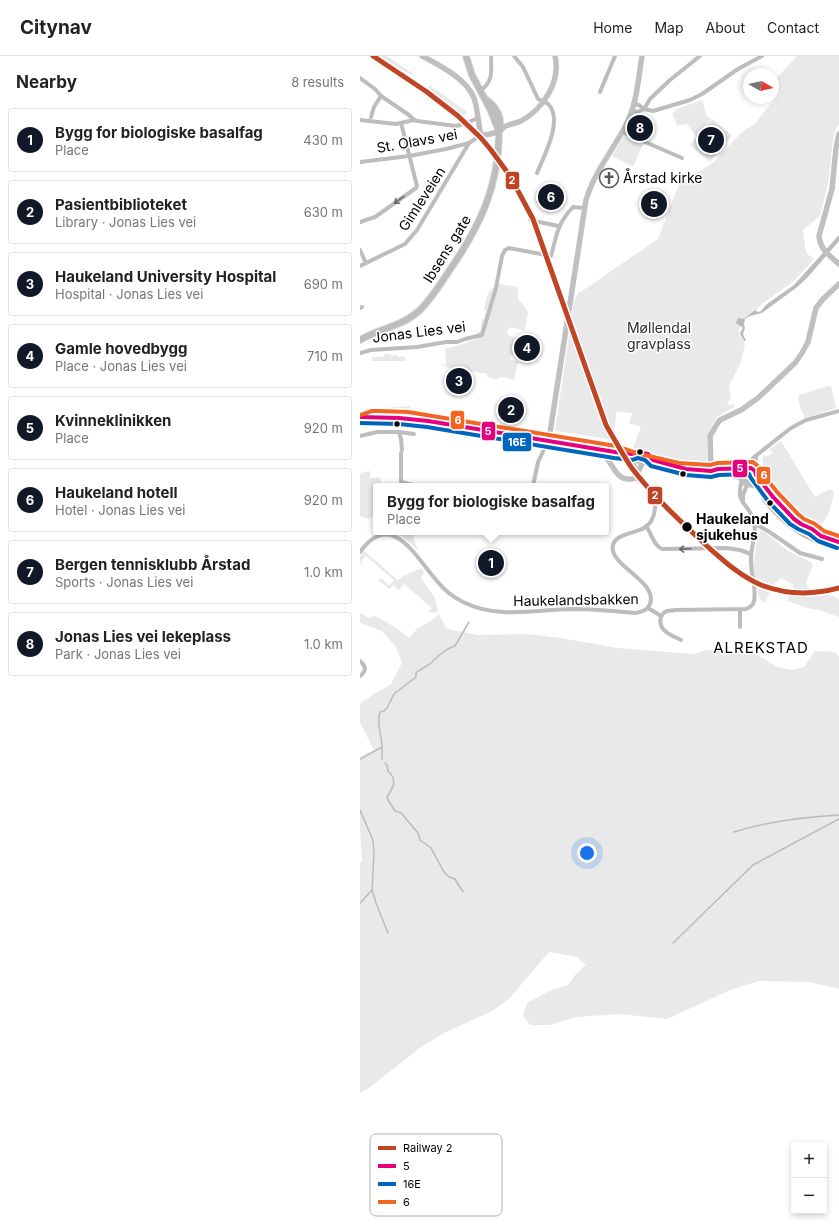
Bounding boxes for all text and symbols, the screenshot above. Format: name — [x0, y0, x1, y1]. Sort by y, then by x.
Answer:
text: Citynav — [20, 16, 92, 39]
text: Home — [593, 19, 632, 36]
text: Map — [654, 19, 684, 36]
text: About — [706, 19, 745, 36]
text: Contact — [767, 19, 819, 36]
north arrow — [743, 68, 779, 104]
text: Nearby — [16, 72, 77, 92]
text: 8 results — [291, 74, 344, 90]
pin: 8 — [627, 113, 653, 143]
text: Bygg for biologiske basalfag — [55, 123, 263, 142]
street label: St. Olavs vei — [375, 125, 459, 156]
pin: 7 — [698, 125, 724, 155]
text: 1 — [27, 132, 33, 148]
text: 430 m — [303, 132, 343, 148]
text: Place — [55, 142, 89, 158]
street label: Gimleveien — [395, 163, 449, 234]
church icon: Årstad kirke — [598, 167, 620, 189]
place label: Årstad kirke — [623, 168, 702, 186]
line badge: 2 — [505, 171, 520, 190]
text: 2 — [509, 173, 516, 187]
pin: 6 — [538, 182, 564, 212]
pin: 5 — [641, 189, 667, 219]
text: Pasientbiblioteket — [55, 195, 187, 214]
one-way arrow — [394, 196, 405, 204]
text: 2 — [26, 204, 34, 220]
text: 630 m — [304, 204, 343, 220]
street label: Ibsens gate — [419, 212, 474, 286]
text: Library · Jonas Lies vei — [55, 214, 196, 230]
text: Haukeland University Hospital — [55, 267, 276, 286]
text: 3 — [26, 276, 34, 292]
text: 690 m — [304, 276, 343, 292]
text: Hospital · Jonas Lies vei — [55, 286, 203, 302]
street label: Jonas Lies vei — [371, 317, 467, 346]
park label: Møllendal gravplass — [627, 319, 691, 352]
pin: 4 — [514, 333, 540, 363]
text: Gamle hovedbygg — [55, 339, 188, 358]
text: 4 — [26, 348, 34, 364]
text: 710 m — [307, 348, 343, 364]
text: Place · Jonas Lies vei — [55, 358, 187, 374]
pin: 3 — [446, 366, 472, 396]
pin: 2 — [498, 395, 524, 425]
line badge: 6 — [450, 410, 465, 430]
text: Kvinneklinikken — [55, 411, 171, 430]
text: 6 — [454, 413, 462, 427]
unlabelled marker — [392, 419, 402, 429]
text: 5 — [26, 420, 34, 436]
text: 920 m — [304, 420, 343, 436]
line badge: 5 — [481, 421, 496, 441]
text: 5 — [484, 424, 492, 438]
text: Place — [55, 430, 89, 446]
line badge: 16E — [502, 432, 532, 452]
text: 16E — [508, 435, 527, 449]
unlabelled marker — [635, 447, 645, 457]
line badge: 5 — [732, 459, 748, 478]
text: 5 — [736, 461, 744, 475]
line badge: 6 — [756, 466, 771, 485]
text: 6 — [760, 468, 768, 482]
unlabelled marker — [678, 469, 688, 479]
text: Haukeland hotell — [55, 483, 178, 502]
popup — [373, 483, 609, 535]
line badge: 2 — [647, 486, 663, 505]
text: 2 — [652, 488, 659, 502]
text: 6 — [26, 492, 34, 508]
text: 920 m — [304, 492, 343, 508]
text: Bygg for biologiske basalfag — [387, 492, 595, 511]
unlabelled marker — [765, 498, 775, 508]
text: Hotel · Jonas Lies vei — [55, 502, 185, 518]
place label: Haukeland sjukehus — [696, 510, 769, 543]
text: Place — [387, 511, 421, 527]
marker: Haukeland sjukehus — [680, 520, 694, 534]
one-way arrow — [679, 545, 692, 552]
pin: 1 — [478, 548, 504, 578]
text: Bergen tennisklubb Årstad — [55, 555, 250, 574]
text: 7 — [26, 564, 34, 580]
text: 1.0 km — [304, 564, 343, 580]
text: Sports · Jonas Lies vei — [55, 574, 193, 590]
street label: Haukelandsbakken — [513, 590, 639, 609]
text: Jonas Lies vei lekeplass — [55, 627, 231, 646]
text: 8 — [26, 636, 34, 652]
text: 1.0 km — [304, 636, 343, 652]
district label: ALREKSTAD — [713, 638, 809, 657]
text: Park · Jonas Lies vei — [55, 646, 181, 662]
your location — [577, 843, 597, 863]
legend — [370, 1134, 502, 1216]
text: Railway 2 — [403, 1141, 453, 1155]
map controls — [791, 1142, 827, 1214]
button: + — [791, 1142, 827, 1178]
text: 5 — [403, 1159, 410, 1173]
text: 16E — [403, 1177, 421, 1191]
button: − — [791, 1178, 827, 1214]
text: 6 — [403, 1195, 410, 1209]

